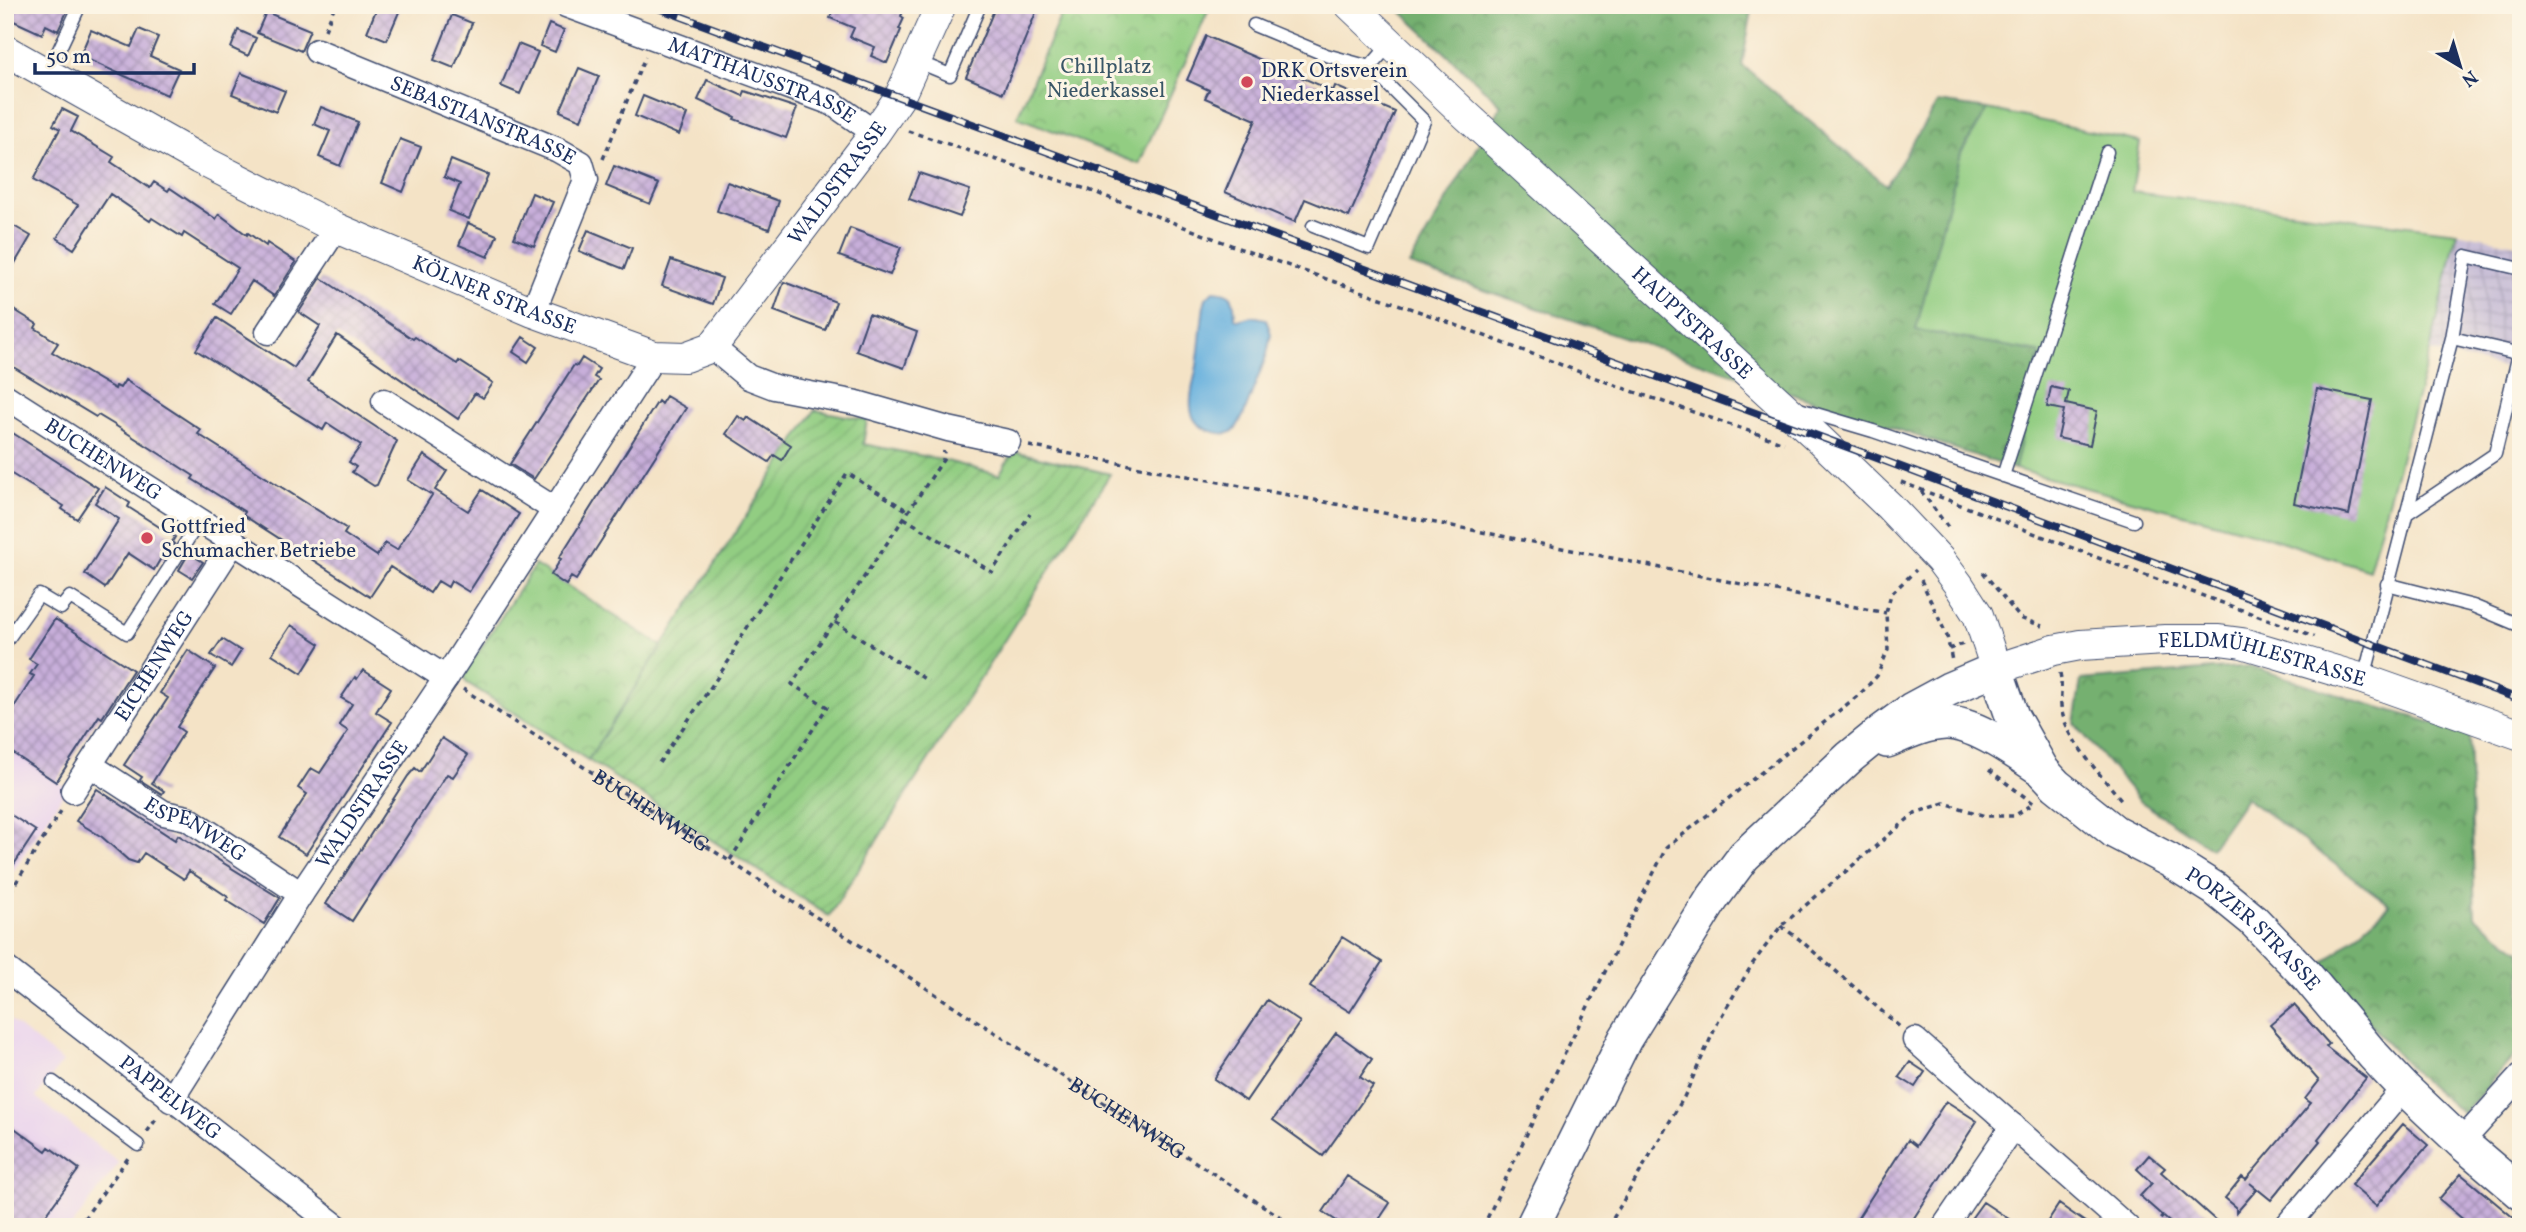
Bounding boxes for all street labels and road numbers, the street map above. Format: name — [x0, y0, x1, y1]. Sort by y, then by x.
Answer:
street label: MATTHÄUSSTRASSE — [664, 31, 861, 131]
street label: SEBASTIANSTRASSE — [385, 70, 581, 173]
street label: WALDSTRASSE — [782, 116, 895, 252]
street label: KÖLNER STRASSE — [408, 249, 580, 343]
street label: HAUPTSTRASSE — [1624, 261, 1758, 387]
street label: BUCHENWEG — [38, 412, 167, 509]
street label: EICHENWEG — [108, 605, 201, 728]
street label: FELDMÜHLESTRASSE — [2157, 626, 2369, 695]
street label: WALDSTRASSE — [309, 735, 416, 875]
street label: BUCHENWEG — [586, 763, 715, 860]
street label: ESPENWEG — [138, 791, 252, 870]
street label: PORZER STRASSE — [2179, 861, 2326, 998]
street label: PAPPELWEG — [112, 1049, 227, 1147]
street label: BUCHENWEG — [1062, 1071, 1191, 1168]

